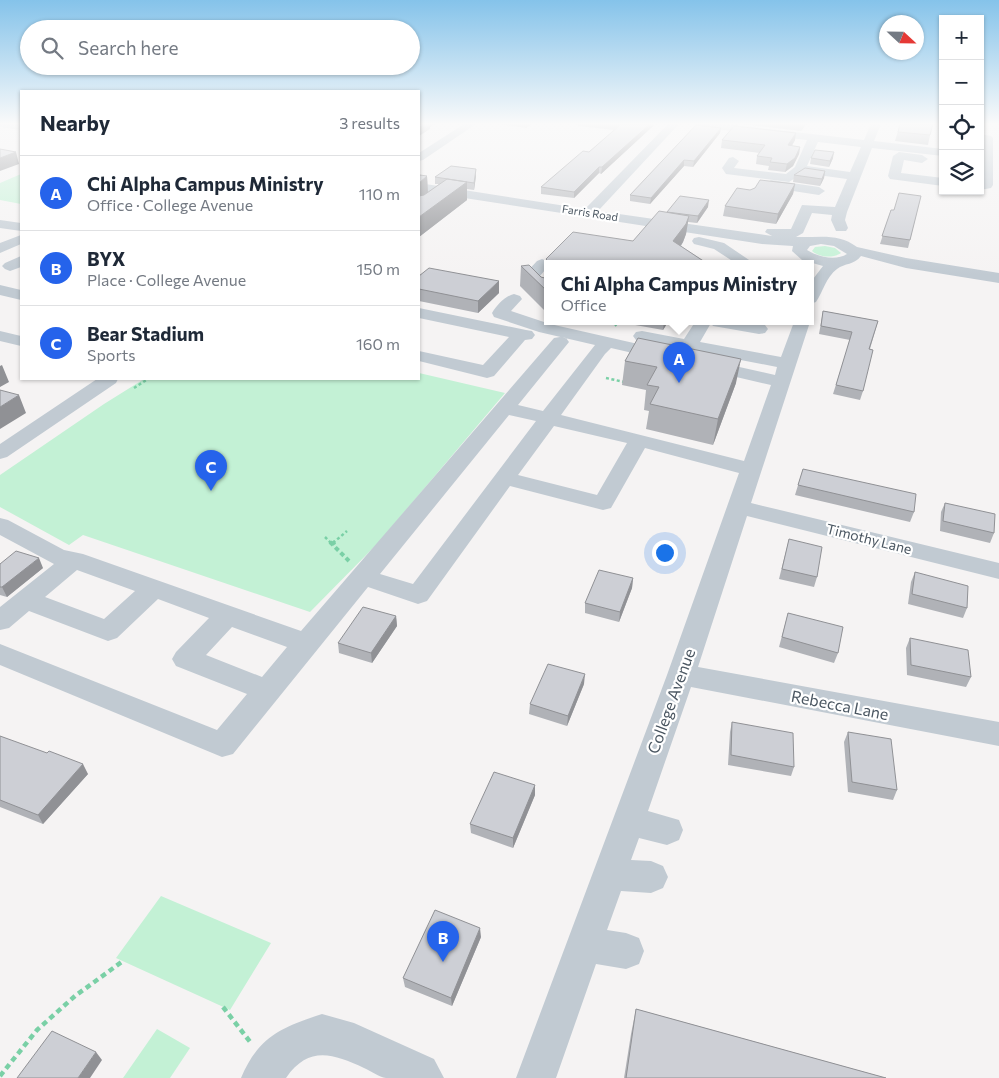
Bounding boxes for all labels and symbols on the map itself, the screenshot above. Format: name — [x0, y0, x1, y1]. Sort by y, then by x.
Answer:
north arrow — [879, 15, 924, 60]
street label: Farris Road — [561, 202, 619, 223]
pin: A — [663, 342, 695, 383]
pin: C — [195, 450, 227, 491]
street label: Timothy Lane — [825, 520, 914, 557]
your location — [652, 540, 678, 566]
street label: College Avenue — [643, 646, 698, 756]
street label: Rebecca Lane — [790, 686, 890, 723]
pin: B — [427, 921, 459, 962]

